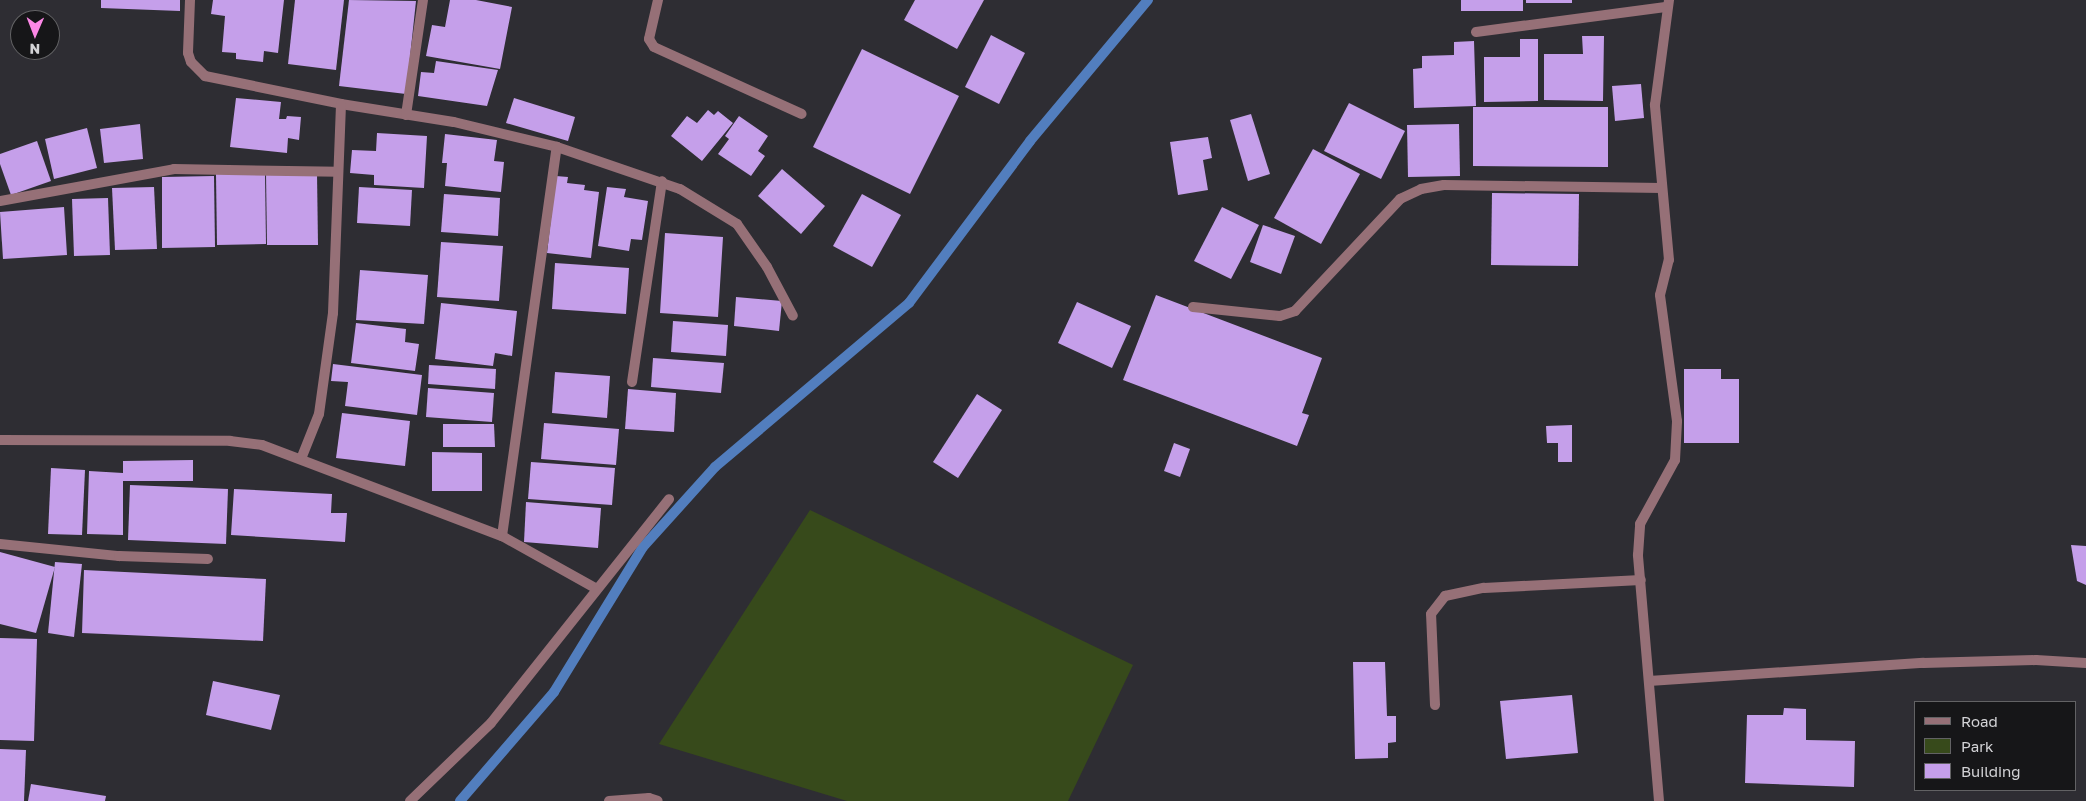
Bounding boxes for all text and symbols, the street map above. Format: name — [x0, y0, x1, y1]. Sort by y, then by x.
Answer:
north arrow — [10, 10, 60, 60]
text: N — [29, 41, 40, 58]
legend — [1914, 701, 2076, 791]
text: Road — [1961, 712, 1998, 730]
text: Park — [1961, 737, 1993, 755]
text: Building — [1961, 762, 2021, 780]

